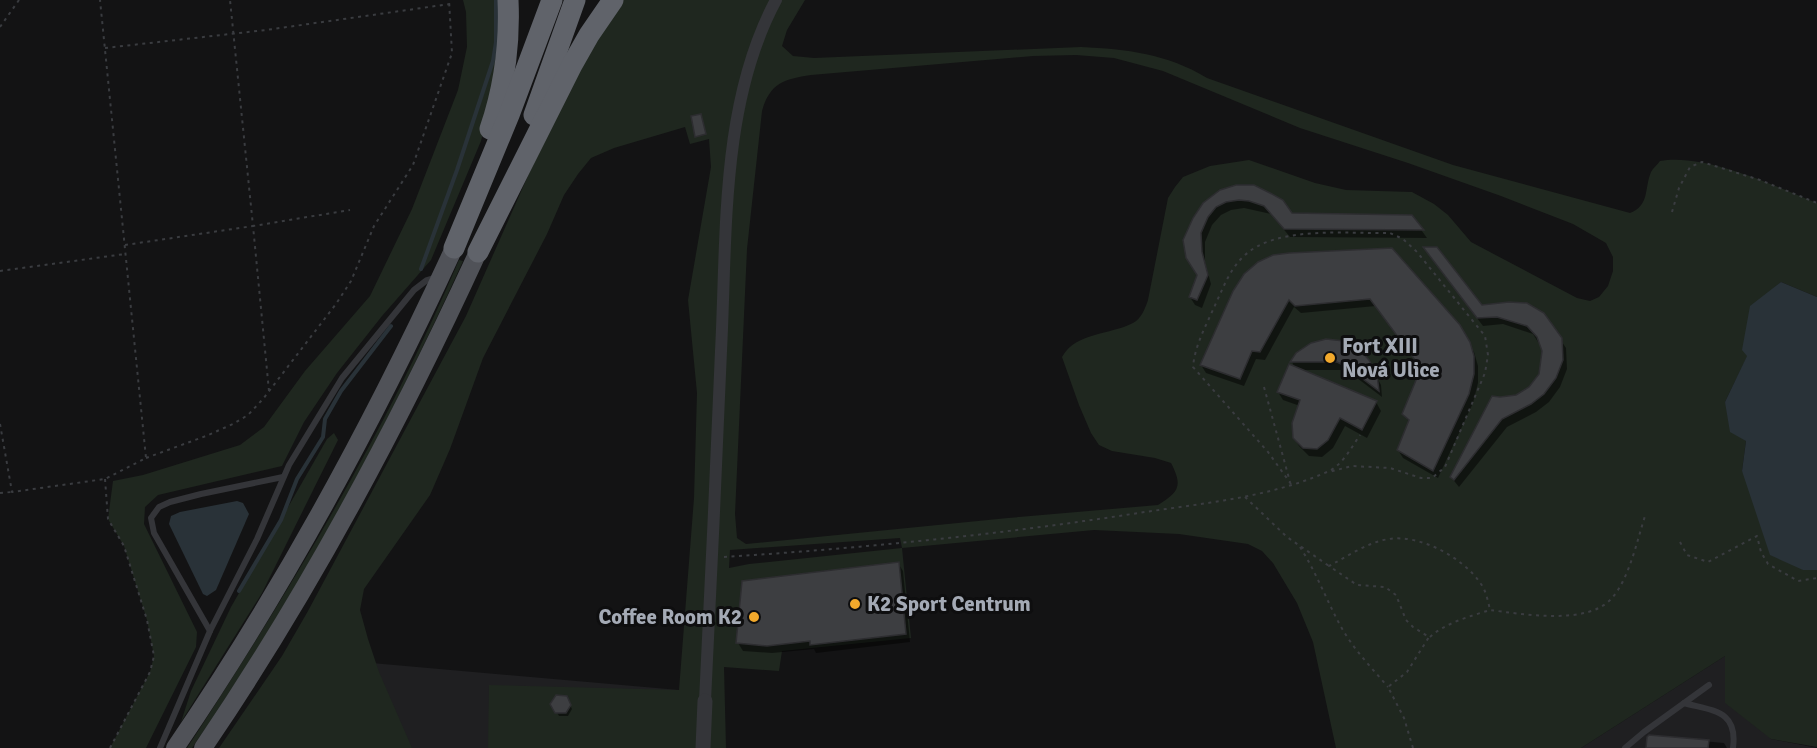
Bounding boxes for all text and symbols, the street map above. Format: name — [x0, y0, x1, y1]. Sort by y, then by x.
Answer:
place label: Fort XIII Nová Ulice — [1342, 333, 1440, 383]
marker: Fort XIII Nová Ulice — [1323, 351, 1337, 365]
place label: K2 Sport Centrum — [867, 591, 1031, 617]
marker: K2 Sport Centrum — [848, 597, 862, 611]
place label: Coffee Room K2 — [599, 604, 742, 630]
marker: Coffee Room K2 — [747, 610, 761, 624]

